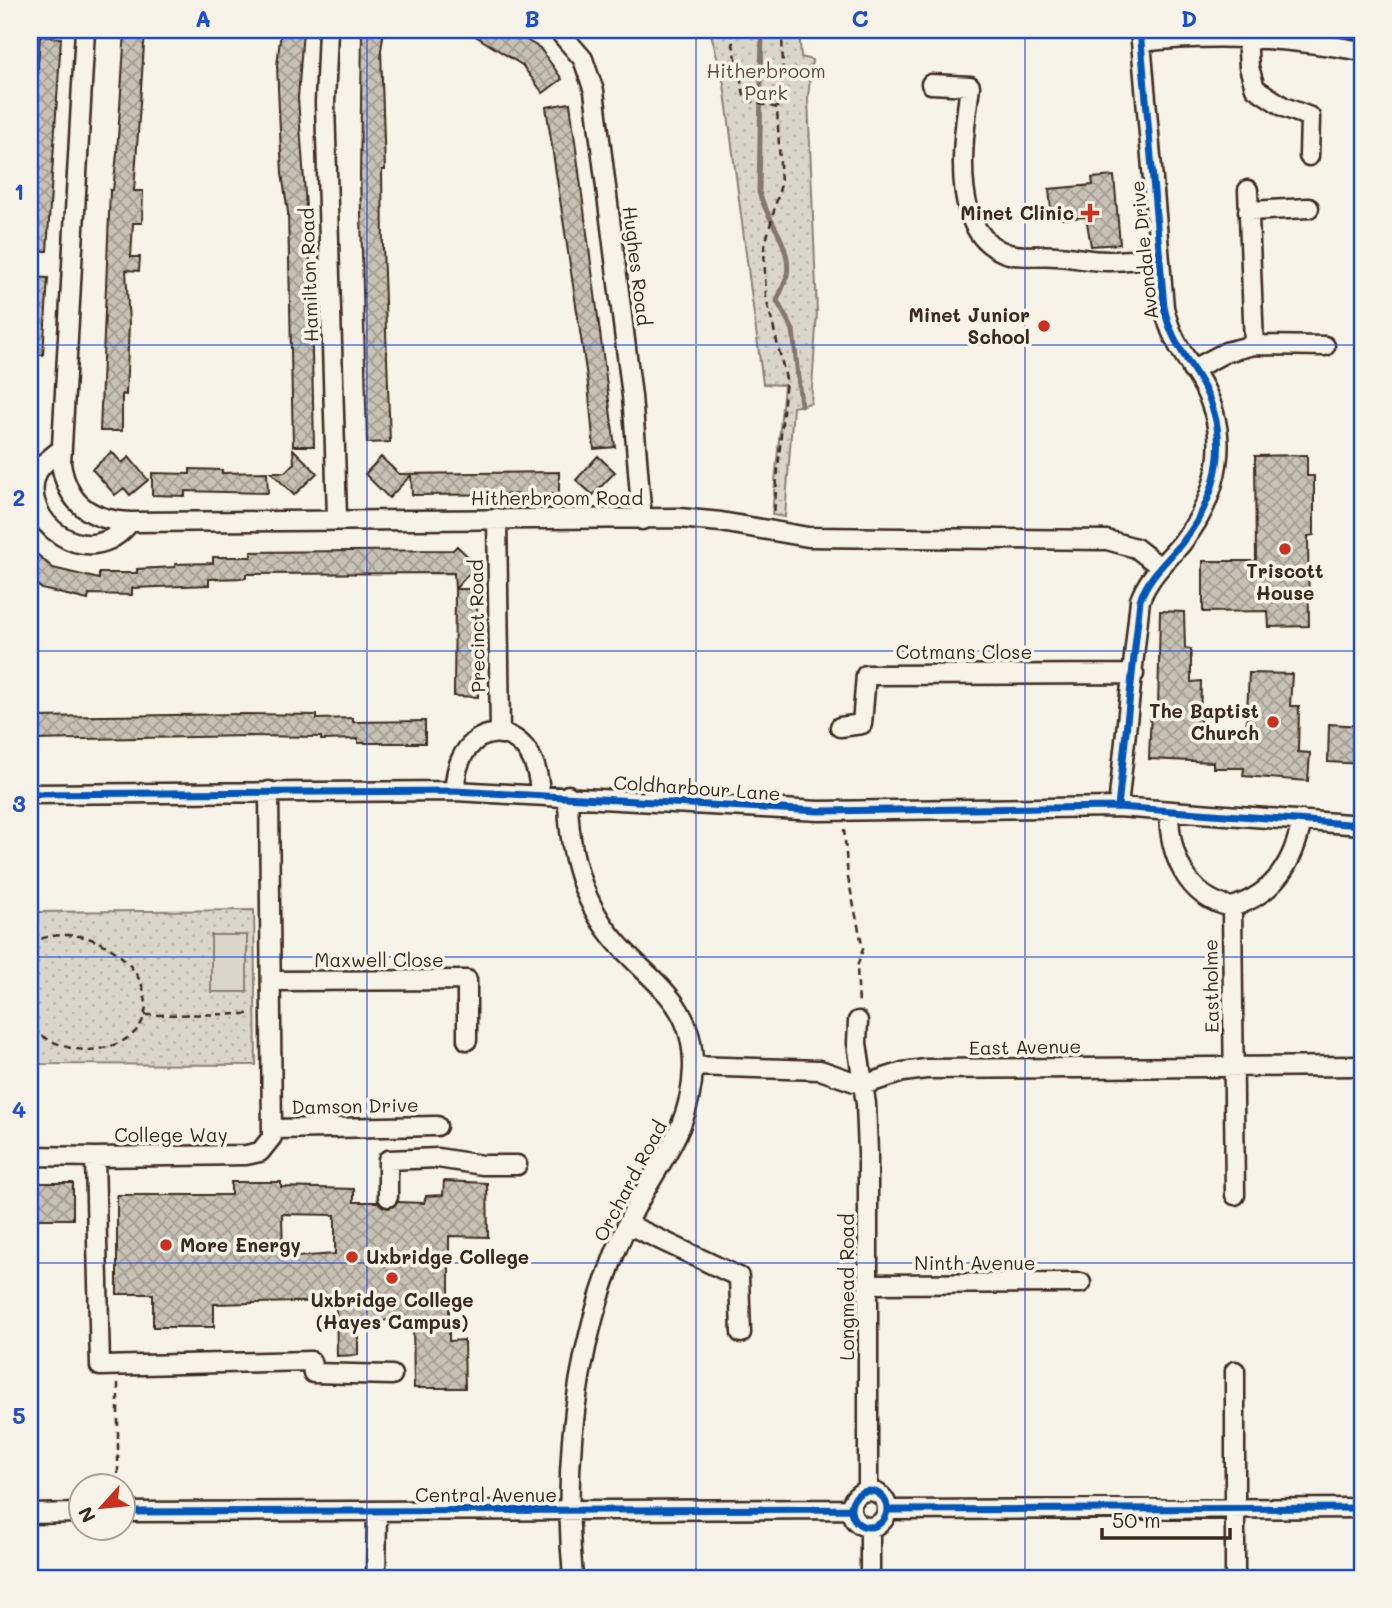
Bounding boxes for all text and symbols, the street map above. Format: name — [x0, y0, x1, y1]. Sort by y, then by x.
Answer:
text: A — [195, 3, 211, 33]
text: B — [524, 3, 540, 33]
text: C — [851, 3, 869, 33]
text: D — [1181, 3, 1197, 33]
park label: Hitherbroom Park — [706, 58, 826, 105]
text: 1 — [14, 176, 24, 206]
street label: Avondale Drive — [1124, 179, 1163, 321]
place label: Minet Clinic — [960, 200, 1074, 225]
marker: Minet Clinic — [1080, 203, 1100, 223]
street label: Hughes Road — [618, 205, 657, 327]
street label: Hamilton Road — [294, 207, 323, 343]
place label: Minet Junior School — [909, 302, 1030, 349]
marker: Minet Junior School — [1036, 318, 1052, 334]
text: 2 — [13, 482, 25, 512]
street label: Hitherbroom Road — [471, 485, 643, 510]
marker: Triscott House — [1277, 541, 1293, 557]
place label: Triscott House — [1247, 558, 1323, 605]
street label: Precinct Road — [463, 559, 490, 693]
street label: Cotmans Close — [896, 639, 1032, 664]
place label: The Baptist Church — [1149, 698, 1259, 745]
marker: The Baptist Church — [1265, 714, 1281, 730]
street label: Coldharbour Lane — [613, 769, 781, 806]
text: 3 — [12, 788, 26, 818]
street label: Eastholme — [1197, 939, 1224, 1033]
street label: Maxwell Close — [314, 947, 444, 972]
street label: East Avenue — [969, 1033, 1081, 1060]
street label: Damson Drive — [291, 1092, 419, 1119]
text: 4 — [12, 1094, 26, 1124]
street label: Orchard Road — [587, 1116, 672, 1245]
street label: College Way — [114, 1122, 228, 1147]
street label: Longmead Road — [834, 1213, 859, 1361]
place label: More Energy — [180, 1232, 301, 1257]
marker: More Energy — [158, 1237, 174, 1253]
place label: Uxbridge College — [366, 1244, 529, 1269]
marker: Uxbridge College — [344, 1249, 360, 1265]
street label: Ninth Avenue — [914, 1250, 1036, 1275]
marker: Uxbridge College (Hayes Campus) — [384, 1270, 400, 1286]
place label: Uxbridge College (Hayes Campus) — [310, 1287, 474, 1334]
text: 5 — [12, 1400, 26, 1430]
north arrow — [66, 1472, 136, 1542]
street label: Central Avenue — [415, 1482, 557, 1507]
scale bar — [1102, 1496, 1229, 1540]
text: N — [72, 1503, 101, 1527]
text: 50 m — [1112, 1506, 1161, 1533]

